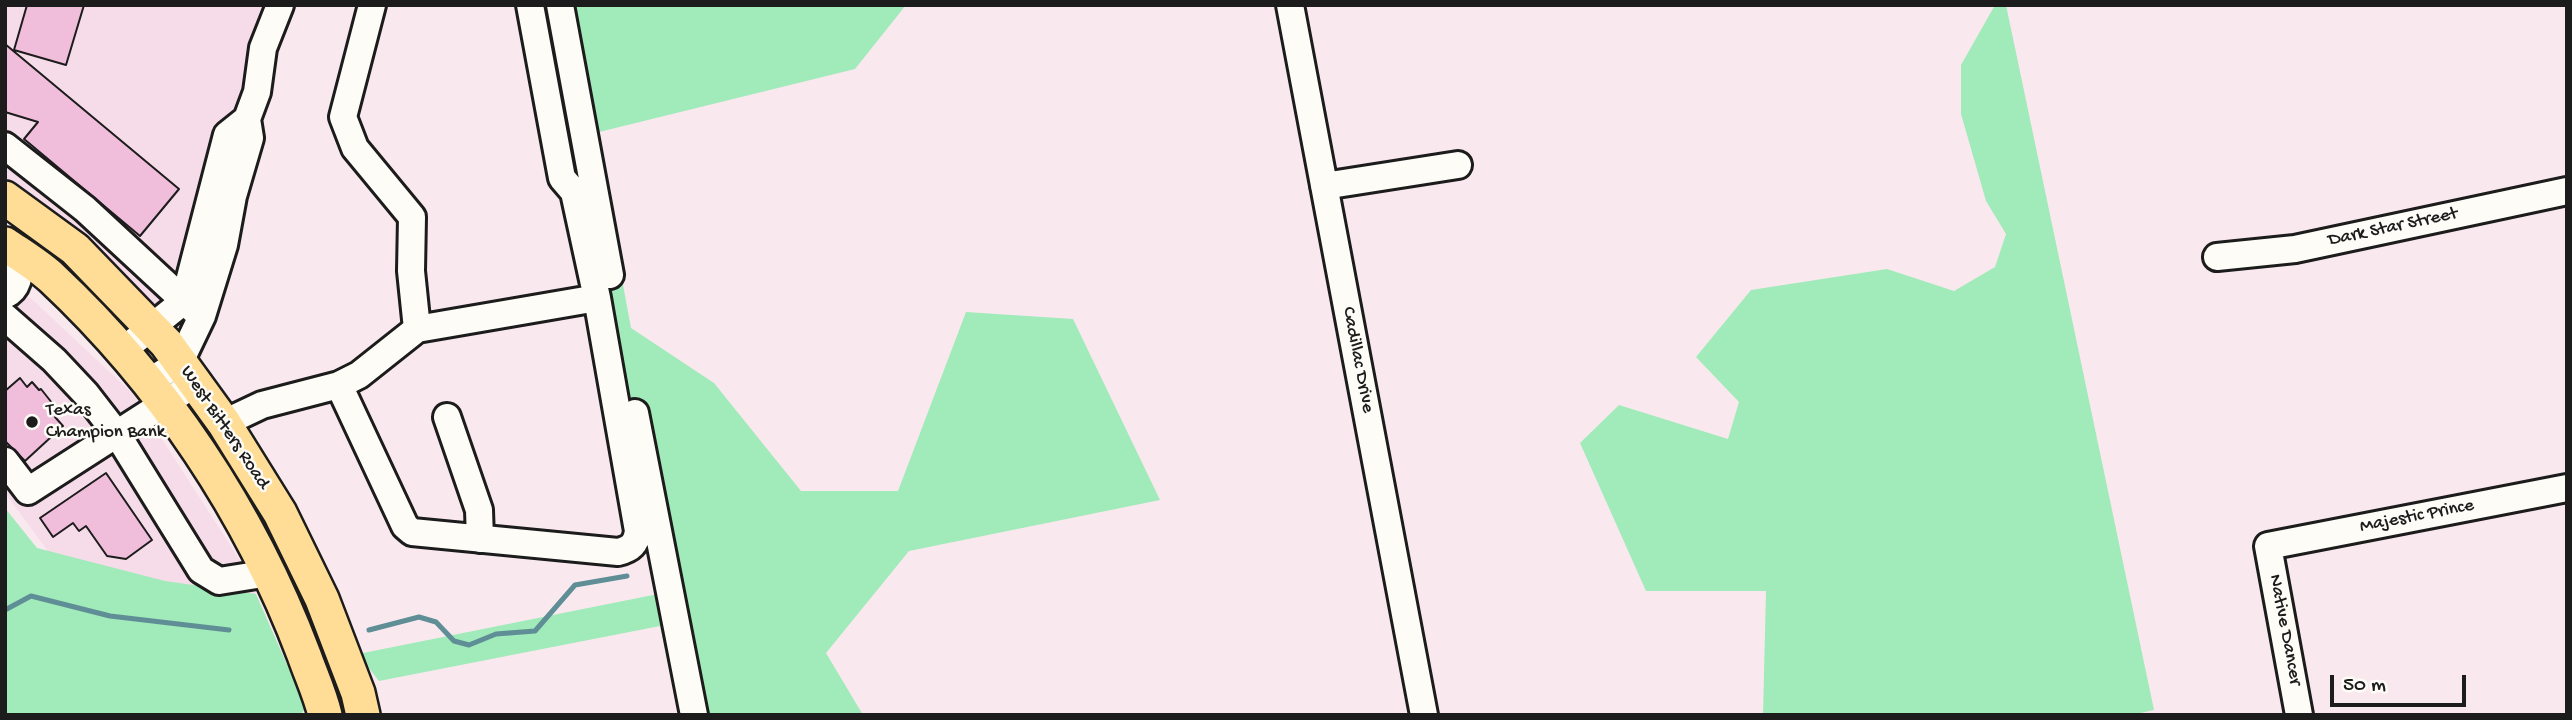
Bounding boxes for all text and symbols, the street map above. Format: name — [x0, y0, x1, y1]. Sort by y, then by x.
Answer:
street label: Dark Star Street — [2326, 203, 2460, 253]
street label: Cadillac Drive — [1336, 305, 1378, 415]
street label: West Bitters Road — [174, 362, 274, 494]
place label: Texas Champion Bank — [46, 400, 165, 444]
marker: Texas Champion Bank — [24, 414, 40, 430]
street label: Majestic Prince — [2358, 495, 2476, 539]
street label: Native Dancer — [2262, 573, 2306, 687]
scale bar — [2334, 660, 2470, 704]
text: 50 m — [2343, 674, 2386, 699]

